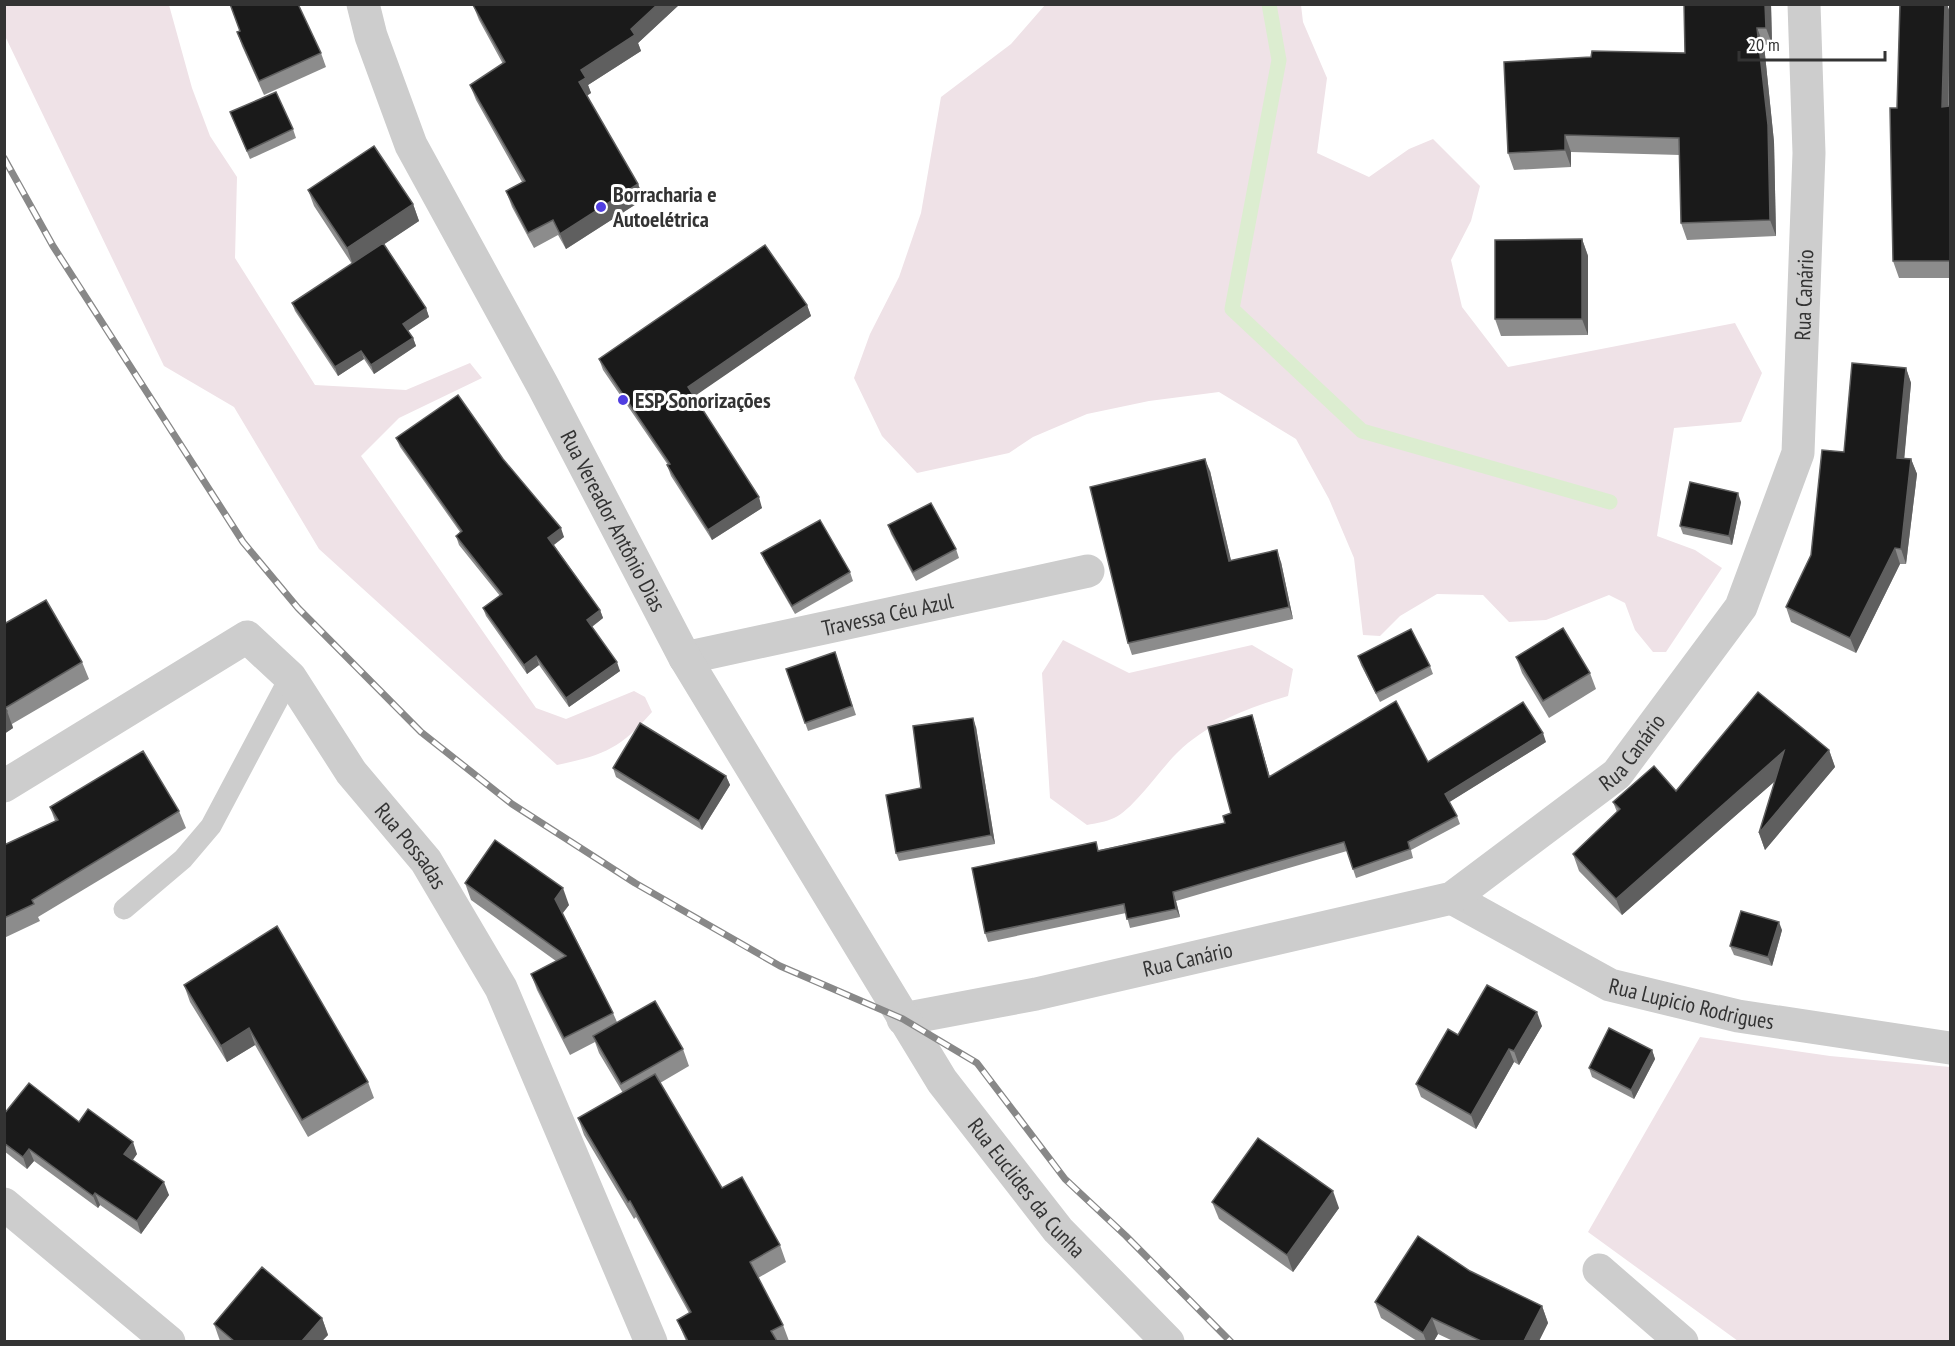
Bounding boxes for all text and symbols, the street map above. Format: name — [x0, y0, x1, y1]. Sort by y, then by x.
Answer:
scale bar — [1739, 24, 1884, 62]
text: 20 m — [1748, 33, 1780, 56]
place label: Borracharia e Autoelétrica — [612, 180, 717, 233]
marker: Borracharia e Autoelétrica — [594, 200, 608, 214]
street label: Rua Canário — [1788, 249, 1819, 341]
place label: ESP Sonorizações — [635, 386, 771, 414]
marker: ESP Sonorizações — [616, 393, 630, 407]
street label: Rua Vereador Antônio Dias — [554, 425, 672, 616]
street label: Travessa Céu Azul — [819, 586, 956, 642]
street label: Rua Canário — [1593, 708, 1671, 797]
street label: Rua Possadas — [369, 797, 453, 894]
street label: Rua Canário — [1140, 935, 1235, 983]
street label: Rua Lupicio Rodrigues — [1606, 971, 1776, 1035]
street label: Rua Euclides da Cunha — [962, 1112, 1091, 1264]

